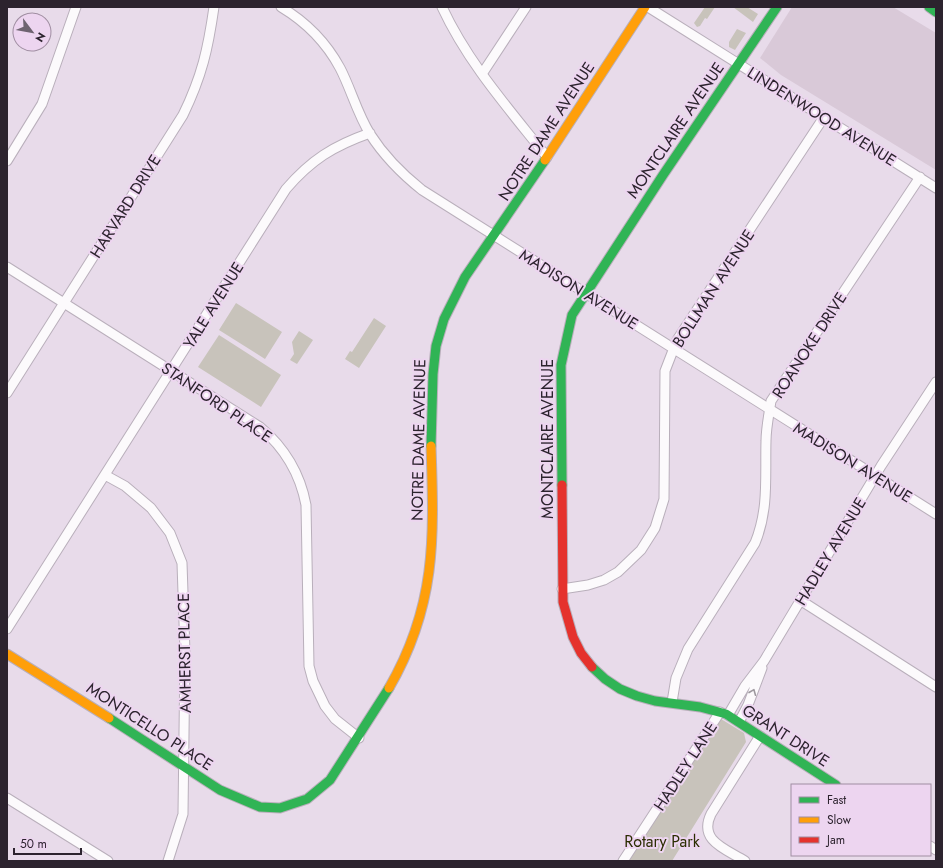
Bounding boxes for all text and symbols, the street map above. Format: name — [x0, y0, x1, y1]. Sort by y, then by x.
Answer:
north arrow — [12, 12, 52, 52]
text: N — [31, 29, 50, 45]
street label: NOTRE DAME AVENUE — [493, 57, 600, 205]
street label: MONTCLAIRE AVENUE — [621, 58, 730, 203]
street label: LINDENWOOD AVENUE — [743, 61, 901, 172]
street label: HARVARD DRIVE — [84, 150, 167, 262]
street label: BOLLMAN AVENUE — [667, 225, 760, 352]
street label: MADISON AVENUE — [515, 244, 643, 335]
street label: YALE AVENUE — [178, 257, 249, 353]
street label: ROANOKE DRIVE — [766, 288, 852, 403]
street label: STANFORD PLACE — [157, 357, 277, 448]
street label: NOTRE DAME AVENUE — [406, 359, 431, 521]
street label: MONTCLAIRE AVENUE — [536, 359, 559, 519]
street label: MADISON AVENUE — [789, 417, 917, 508]
street label: HADLEY AVENUE — [789, 493, 872, 610]
street label: AMHERST PLACE — [172, 593, 197, 713]
street label: MONTICELLO PLACE — [82, 677, 218, 776]
one-way arrow — [749, 689, 757, 696]
street label: GRANT DRIVE — [738, 699, 834, 772]
street label: HADLEY LANE — [648, 717, 723, 815]
legend — [791, 784, 931, 856]
text: Fast — [827, 791, 846, 809]
text: Slow — [827, 811, 852, 829]
scale bar — [14, 830, 81, 856]
park label: Rotary Park — [624, 830, 701, 853]
text: Jam — [825, 831, 845, 849]
text: 50 m — [20, 835, 47, 853]

